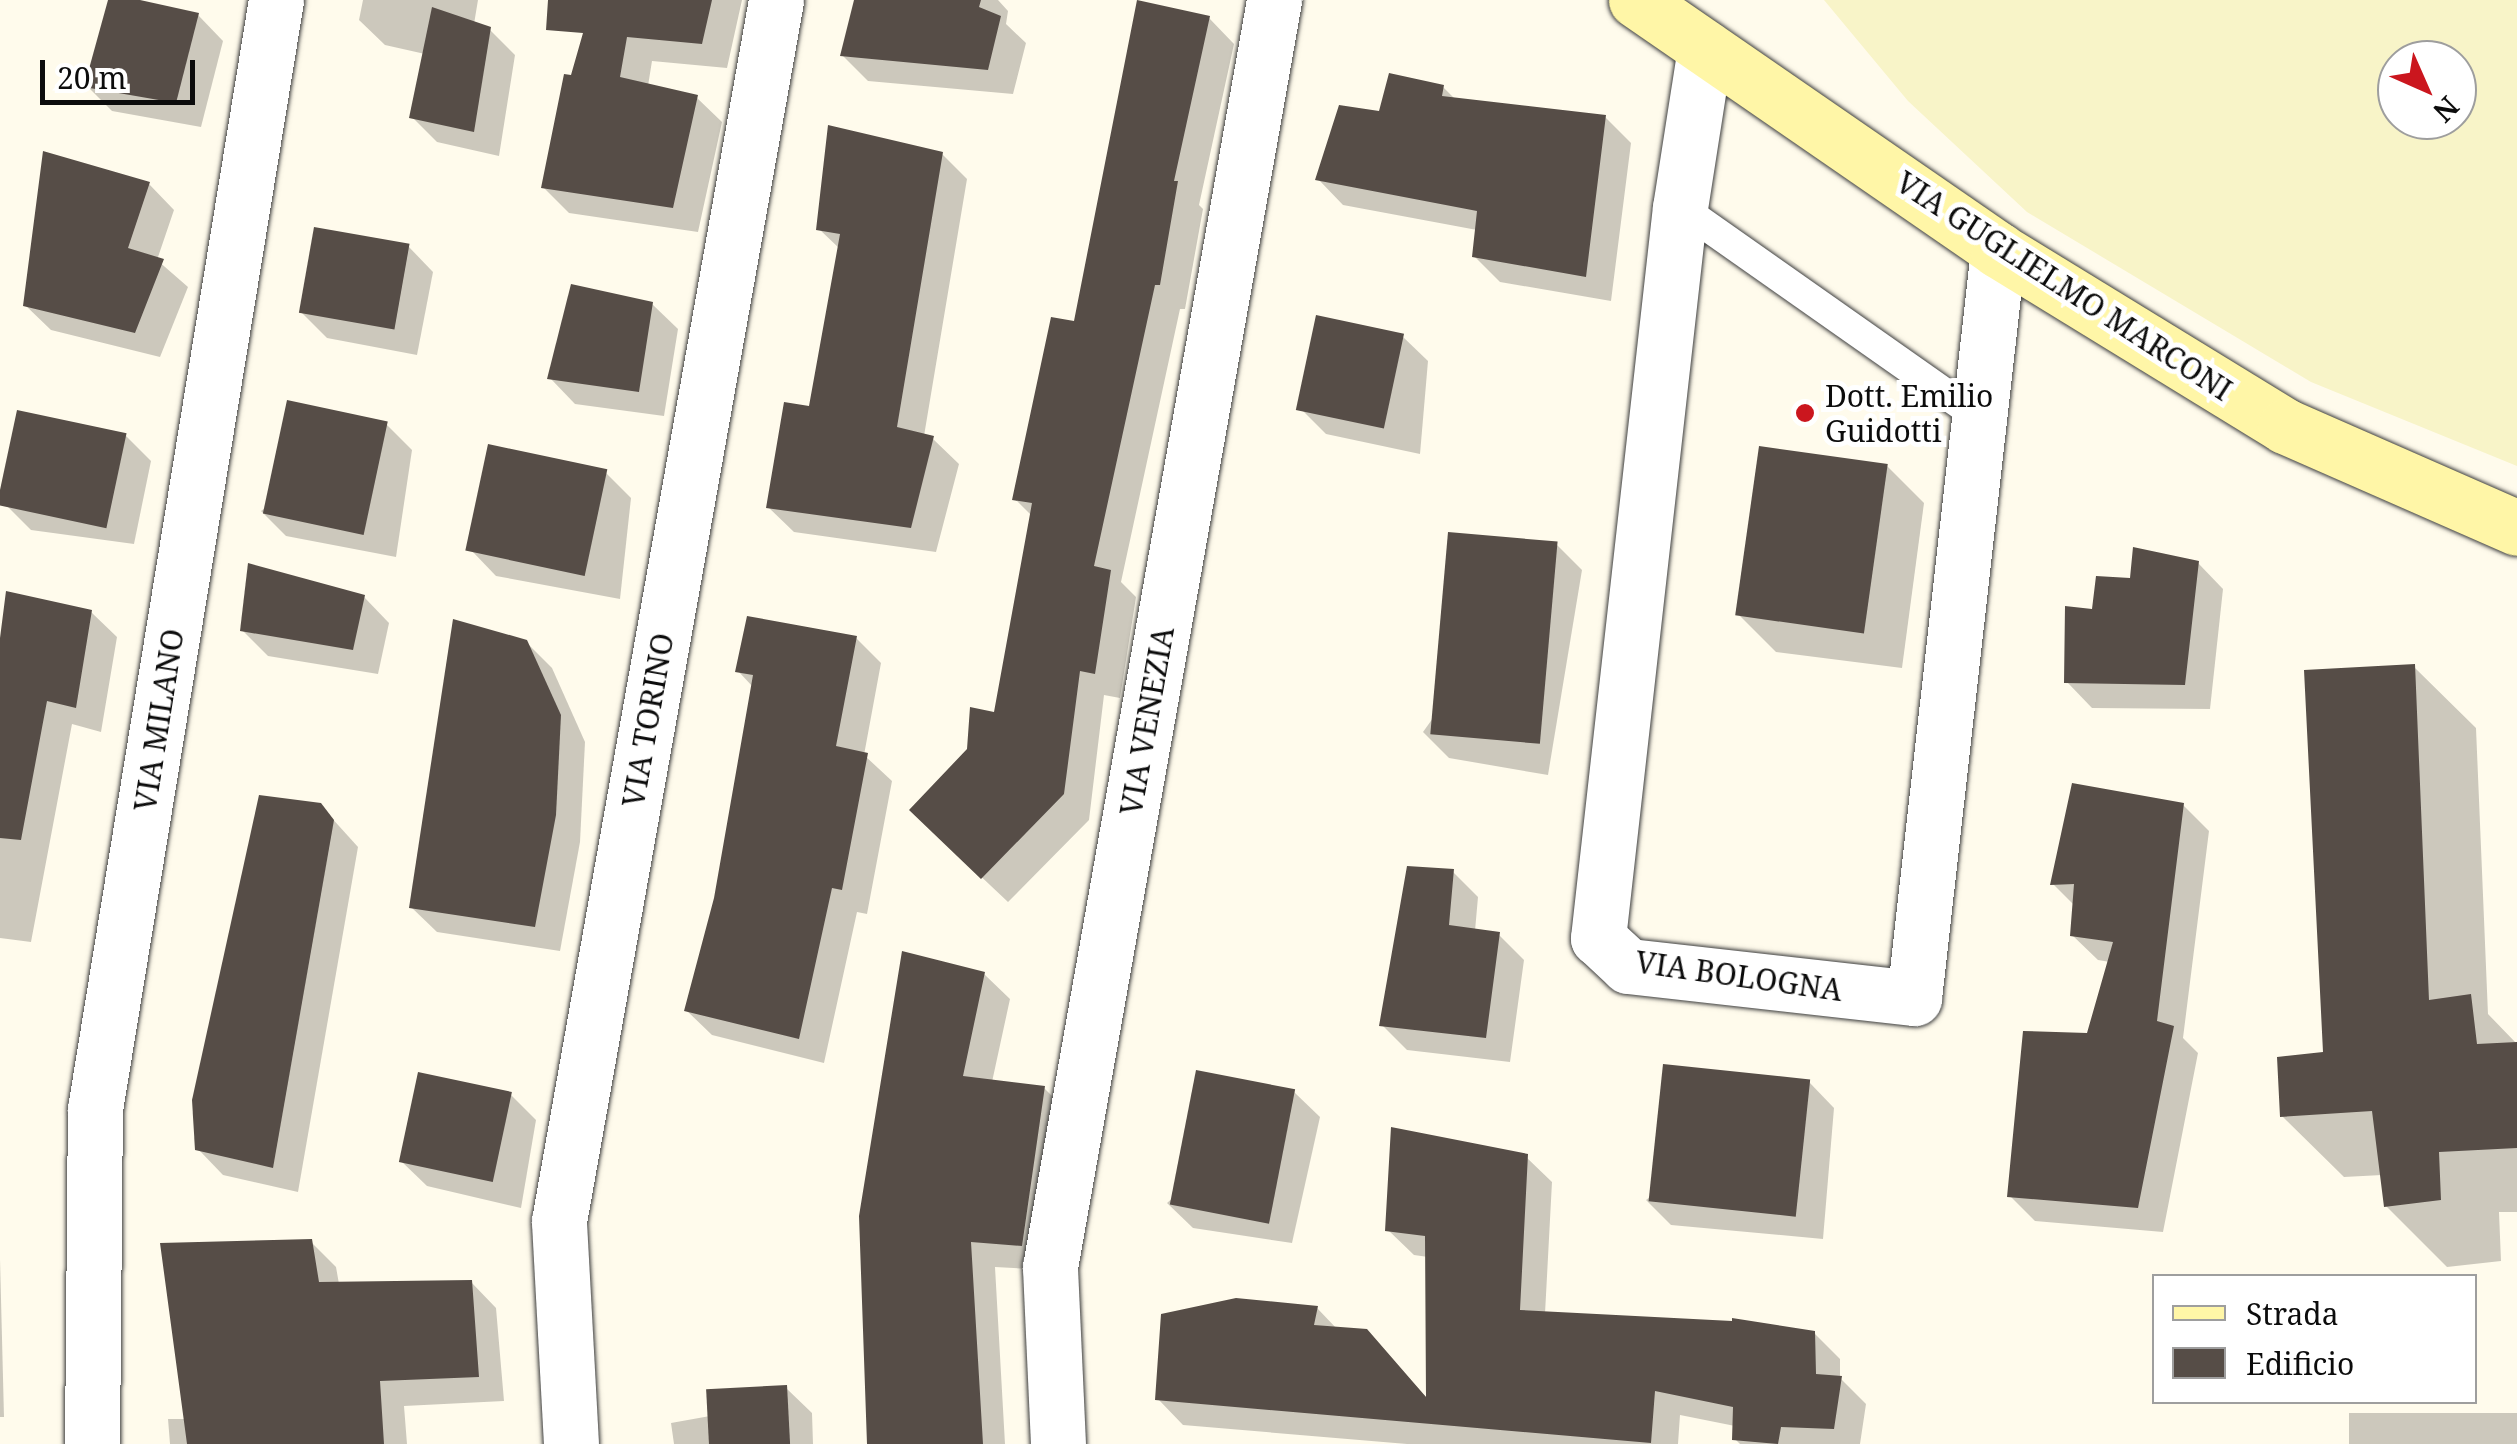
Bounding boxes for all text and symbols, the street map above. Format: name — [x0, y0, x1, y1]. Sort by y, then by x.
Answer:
scale bar — [45, 40, 200, 102]
north arrow — [2377, 40, 2477, 140]
text: 20 m — [57, 57, 127, 98]
text: N — [2426, 89, 2468, 131]
street label: VIA GUGLIELMO MARCONI — [1889, 164, 2239, 408]
place label: Dott. Emilio Guidotti — [1825, 378, 1993, 448]
marker: Dott. Emilio Guidotti — [1794, 402, 1816, 424]
street label: VIA VENEZIA — [1113, 624, 1181, 818]
street label: VIA MILANO — [127, 626, 191, 814]
street label: VIA TORINO — [615, 630, 681, 810]
street label: VIA BOLOGNA — [1633, 944, 1845, 1008]
legend — [2152, 1274, 2477, 1404]
text: Strada — [2246, 1293, 2339, 1334]
text: Edificio — [2246, 1343, 2354, 1384]

